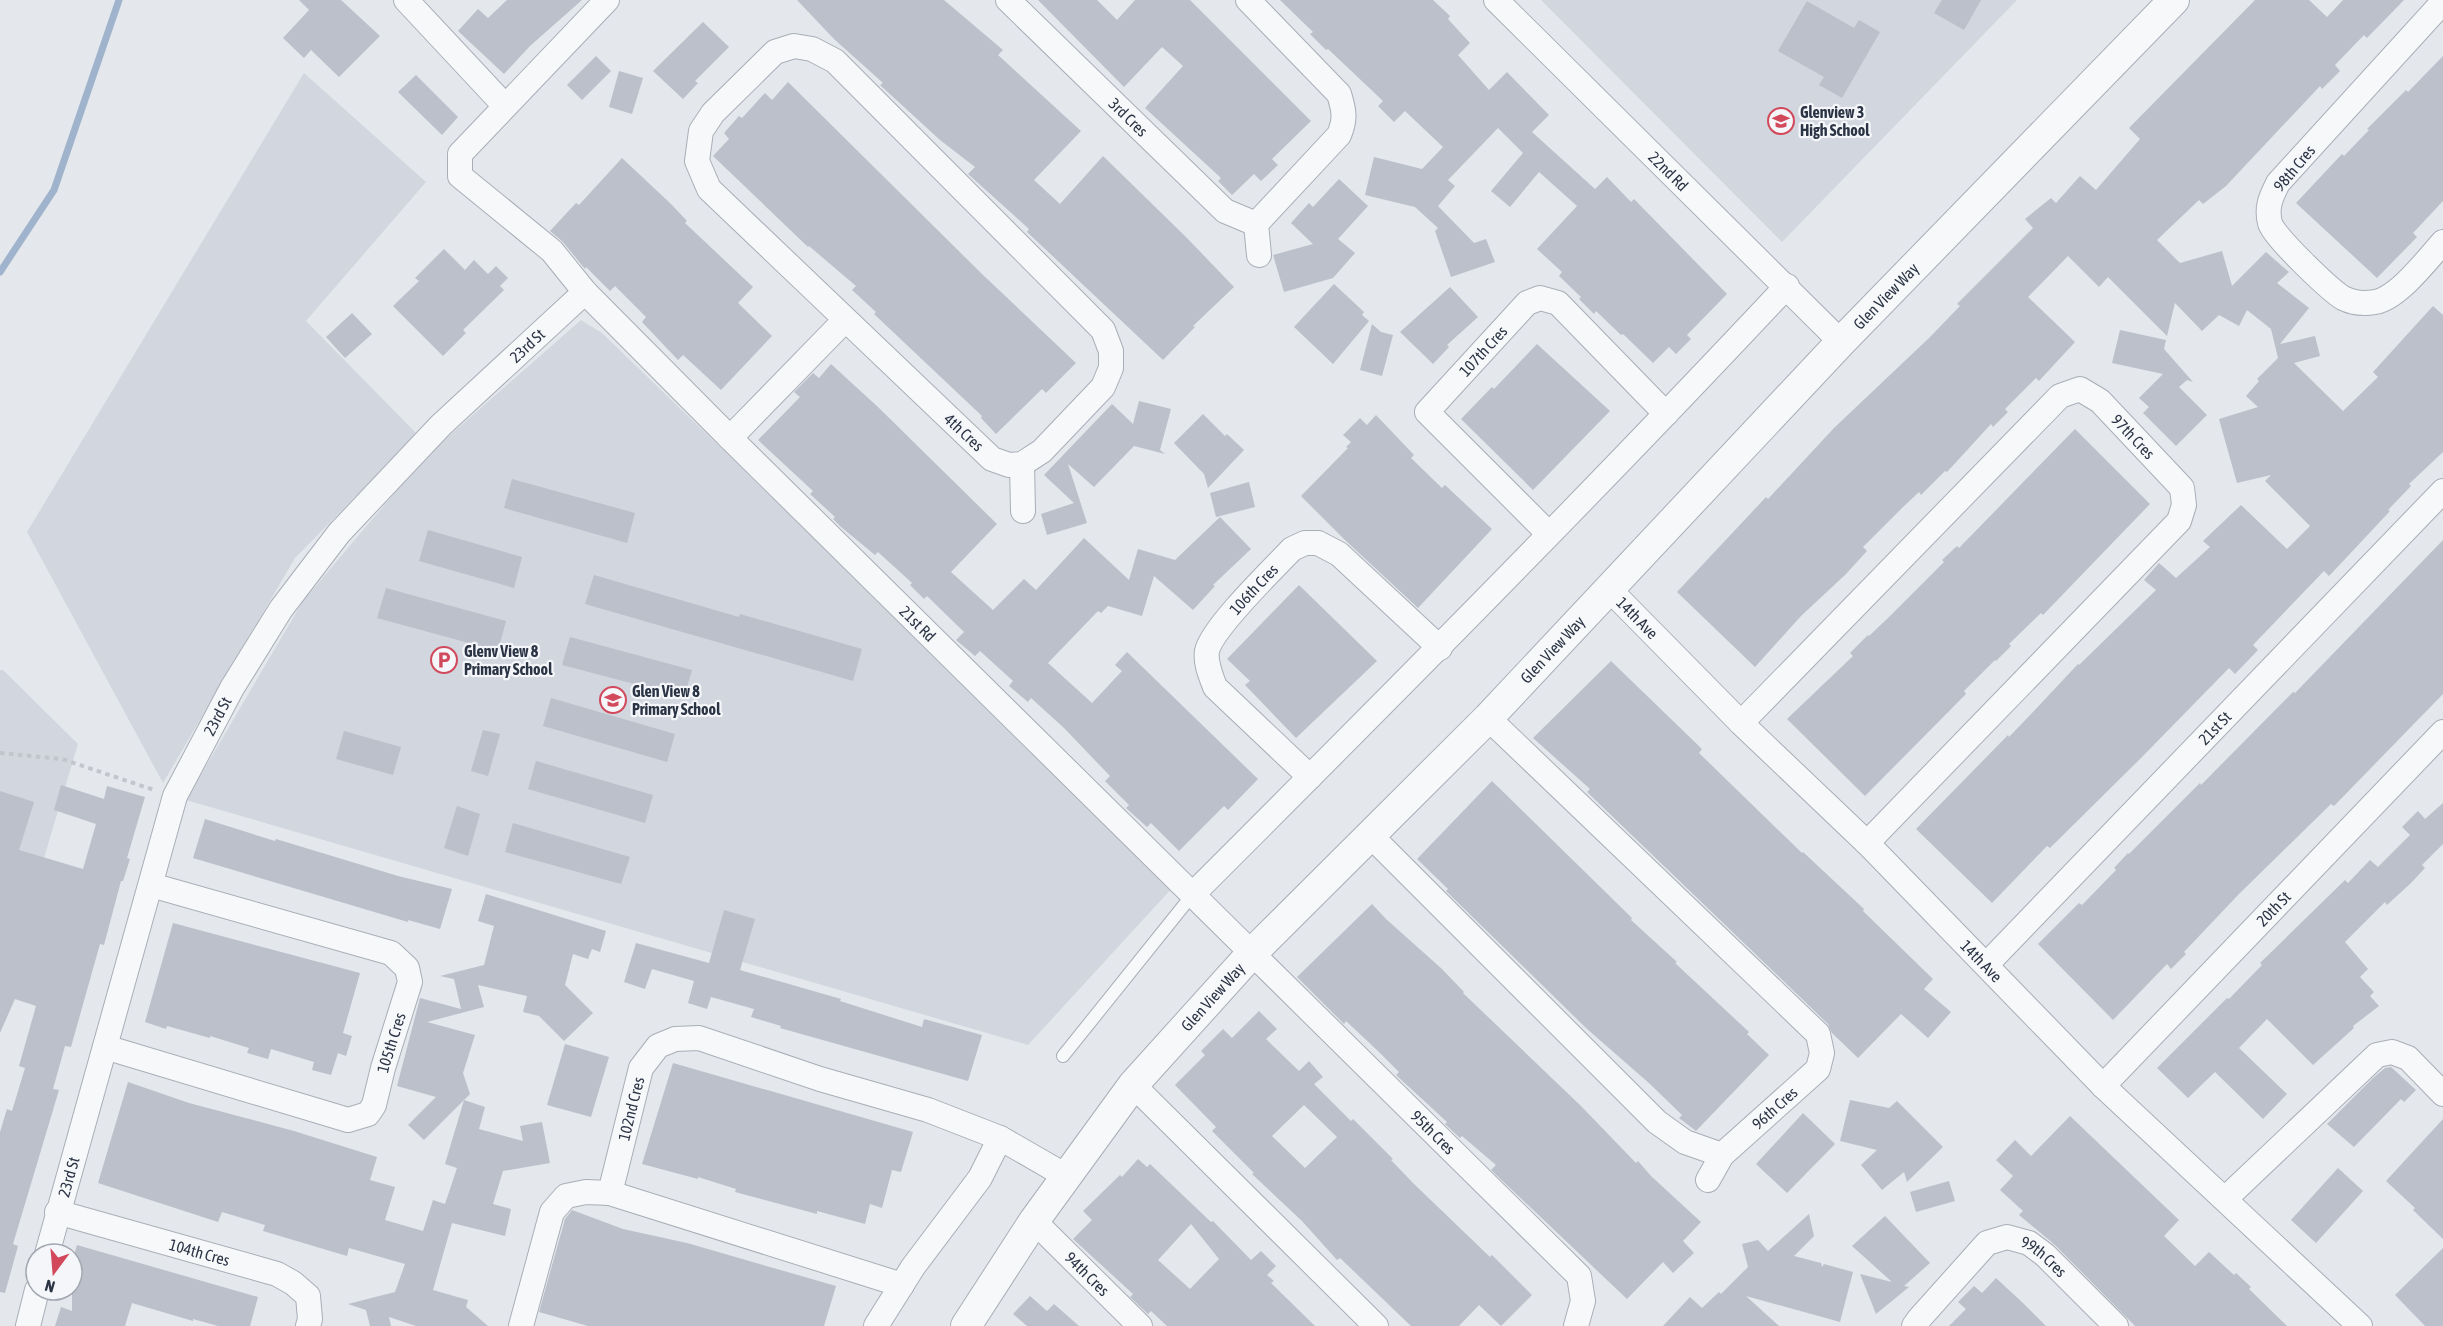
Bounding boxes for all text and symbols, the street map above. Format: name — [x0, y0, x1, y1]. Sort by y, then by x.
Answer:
street label: 3rd Cres — [1105, 94, 1152, 140]
place label: Glenview 3 High School — [1800, 103, 1870, 139]
school or university icon: Glenview 3 High School — [1766, 106, 1796, 136]
street label: 98th Cres — [2270, 141, 2319, 195]
street label: 22nd Rd — [1645, 148, 1692, 194]
street label: Glen View Way — [1850, 259, 1923, 333]
street label: 107th Cres — [1455, 322, 1511, 380]
street label: 23rd St — [506, 325, 549, 366]
street label: 4th Cres — [941, 409, 988, 455]
street label: 97th Cres — [2108, 410, 2159, 463]
street label: 106th Cres — [1226, 560, 1282, 618]
street label: 14th Ave — [1613, 593, 1662, 642]
street label: 21st Rd — [896, 602, 940, 645]
street label: Glen View Way — [1516, 612, 1589, 687]
place label: Glenv View 8 Primary School — [464, 642, 553, 678]
parking icon: Glenv View 8 Primary School — [429, 645, 459, 675]
place label: Glen View 8 Primary School — [632, 682, 721, 718]
school or university icon: Glen View 8 Primary School — [598, 685, 628, 715]
street label: 23rd St — [200, 693, 235, 738]
street label: 21st St — [2195, 707, 2235, 748]
street label: 20th St — [2253, 887, 2294, 930]
street label: 14th Ave — [1957, 936, 2006, 986]
street label: Glen View Way — [1177, 959, 1249, 1035]
street label: 105th Cres — [373, 1010, 409, 1075]
street label: 102nd Cres — [614, 1075, 648, 1142]
street label: 96th Cres — [1748, 1083, 1801, 1133]
street label: 95th Cres — [1407, 1107, 1459, 1158]
street label: 23rd St — [54, 1154, 83, 1199]
street label: 99th Cres — [2019, 1232, 2071, 1281]
street label: 104th Cres — [167, 1235, 232, 1269]
north arrow — [24, 1242, 84, 1302]
street label: 94th Cres — [1062, 1248, 1113, 1300]
text: N — [43, 1276, 57, 1296]

